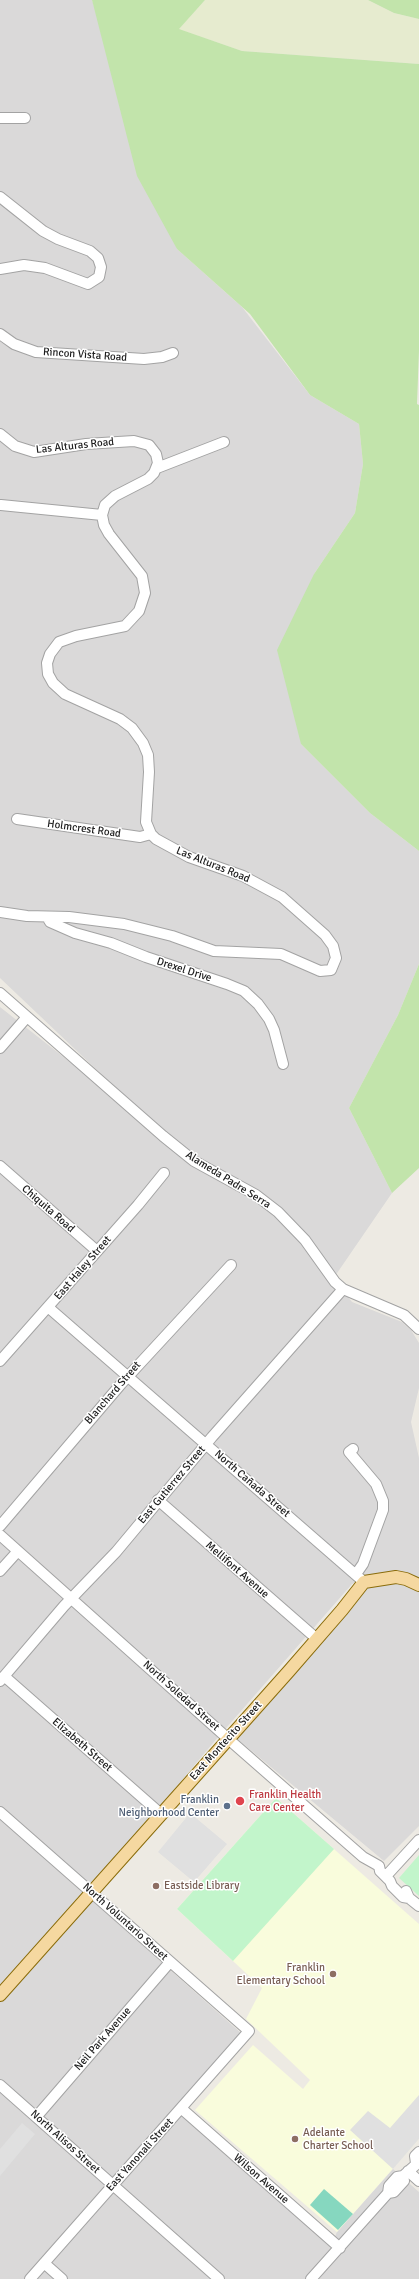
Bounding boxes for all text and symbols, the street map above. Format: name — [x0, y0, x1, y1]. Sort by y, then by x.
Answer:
street label: Rincon Vista Road — [42, 345, 128, 365]
street label: Las Alturas Road — [35, 435, 115, 457]
street label: Holmcrest Road — [46, 817, 122, 841]
street label: Las Alturas Road — [174, 844, 252, 886]
street label: Drexel Drive — [155, 955, 213, 985]
street label: Alameda Padre Serra — [183, 1148, 273, 1212]
street label: Chiquita Road — [19, 1182, 77, 1236]
street label: East Haley Street — [52, 1233, 114, 1303]
street label: Blanchard Street — [82, 1359, 144, 1427]
street label: East Gutierrez Street — [136, 1443, 208, 1527]
street label: North Cañada Street — [211, 1448, 293, 1520]
street label: Mellifont Avenue — [203, 1539, 271, 1601]
street label: North Soledad Street — [140, 1658, 222, 1734]
street label: East Montecito Street — [187, 1699, 265, 1783]
street label: Elizabeth Street — [49, 1715, 115, 1775]
place label: Franklin Health Care Center — [249, 1788, 321, 1814]
place label: Franklin Neighborhood Center — [119, 1793, 219, 1819]
marker: Franklin Health Care Center — [234, 1795, 246, 1807]
marker: Franklin Neighborhood Center — [222, 1801, 232, 1811]
place label: Eastside Library — [164, 1879, 239, 1893]
street label: North Voluntario Street — [80, 1880, 170, 1964]
marker: Eastside Library — [151, 1881, 161, 1891]
place label: Franklin Elementary School — [237, 1961, 325, 1987]
marker: Franklin Elementary School — [328, 1969, 338, 1979]
street label: Neil Park Avenue — [72, 2005, 134, 2073]
street label: North Alisos Street — [28, 2107, 102, 2177]
street label: East Yanonali Street — [104, 2116, 176, 2194]
place label: Adelante Charter School — [303, 2126, 373, 2152]
marker: Adelante Charter School — [290, 2134, 300, 2144]
street label: Wilson Avenue — [231, 2151, 291, 2207]

